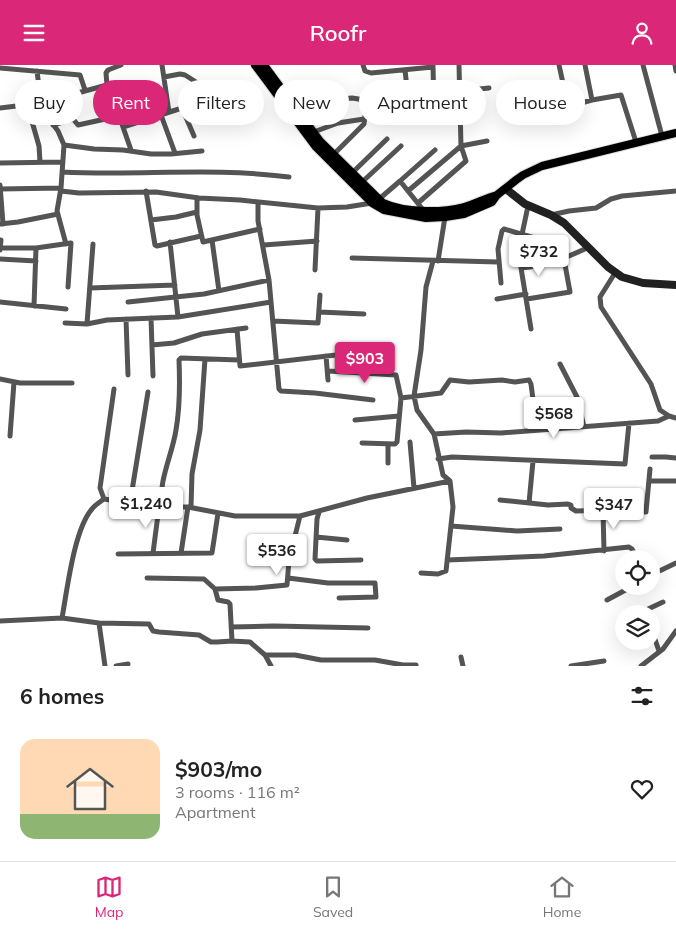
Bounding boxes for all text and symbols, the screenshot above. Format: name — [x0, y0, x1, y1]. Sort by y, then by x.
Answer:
icon: menu — [20, 19, 48, 47]
text: Roofr — [310, 19, 366, 47]
icon: person — [628, 19, 656, 47]
chip: Buy — [15, 80, 83, 125]
chip: Rent — [93, 80, 168, 125]
chip: Filters — [178, 80, 264, 125]
chip: New — [274, 80, 349, 125]
chip: Apartment — [359, 80, 486, 125]
chip: House — [496, 80, 585, 125]
pin: $732 — [509, 235, 569, 277]
text: $732 — [520, 241, 558, 261]
pin: $903 — [335, 341, 395, 384]
text: $903 — [346, 348, 384, 368]
pin: $568 — [524, 397, 584, 439]
text: $568 — [535, 403, 573, 423]
pin: $1,240 — [105, 487, 187, 529]
pin: $347 — [584, 487, 644, 530]
text: $1,240 — [120, 493, 172, 513]
text: $347 — [595, 494, 633, 514]
pin: $536 — [247, 533, 307, 576]
text: $536 — [258, 540, 296, 560]
map controls — [615, 550, 660, 650]
button: locate — [615, 550, 660, 595]
button: layers — [615, 605, 660, 650]
icon: filters — [628, 682, 656, 710]
text: 6 homes — [20, 683, 104, 709]
text: $903/mo — [175, 756, 262, 782]
icon: home — [60, 759, 120, 819]
icon: heart — [628, 775, 656, 803]
text: 3 rooms · 116 m² — [175, 782, 300, 802]
text: Apartment — [175, 802, 256, 822]
tab: Map — [95, 873, 124, 921]
tab: Saved — [313, 873, 353, 921]
tab: Home — [543, 873, 581, 921]

